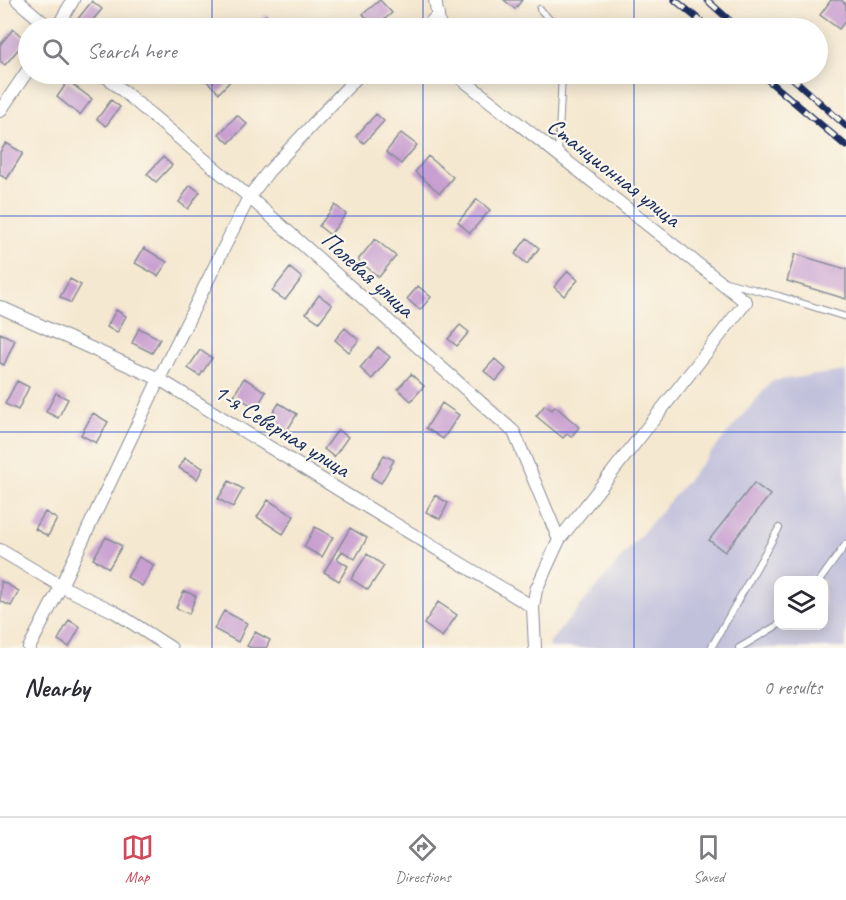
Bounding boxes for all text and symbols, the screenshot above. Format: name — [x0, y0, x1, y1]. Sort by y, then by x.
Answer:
search box — [18, 18, 828, 84]
icon: search — [39, 35, 72, 68]
text: Search here — [87, 37, 177, 65]
street label: Станционная улица — [541, 111, 688, 234]
street label: Полевая улица — [315, 224, 422, 325]
street label: 1-я Северная улица — [208, 376, 357, 484]
map controls — [774, 576, 828, 630]
button: layers — [774, 576, 828, 630]
text: Nearby — [24, 671, 89, 704]
text: 0 results — [763, 675, 822, 700]
tab: Map — [121, 831, 154, 887]
tab: Directions — [395, 831, 451, 887]
tab: Saved — [692, 831, 725, 887]

